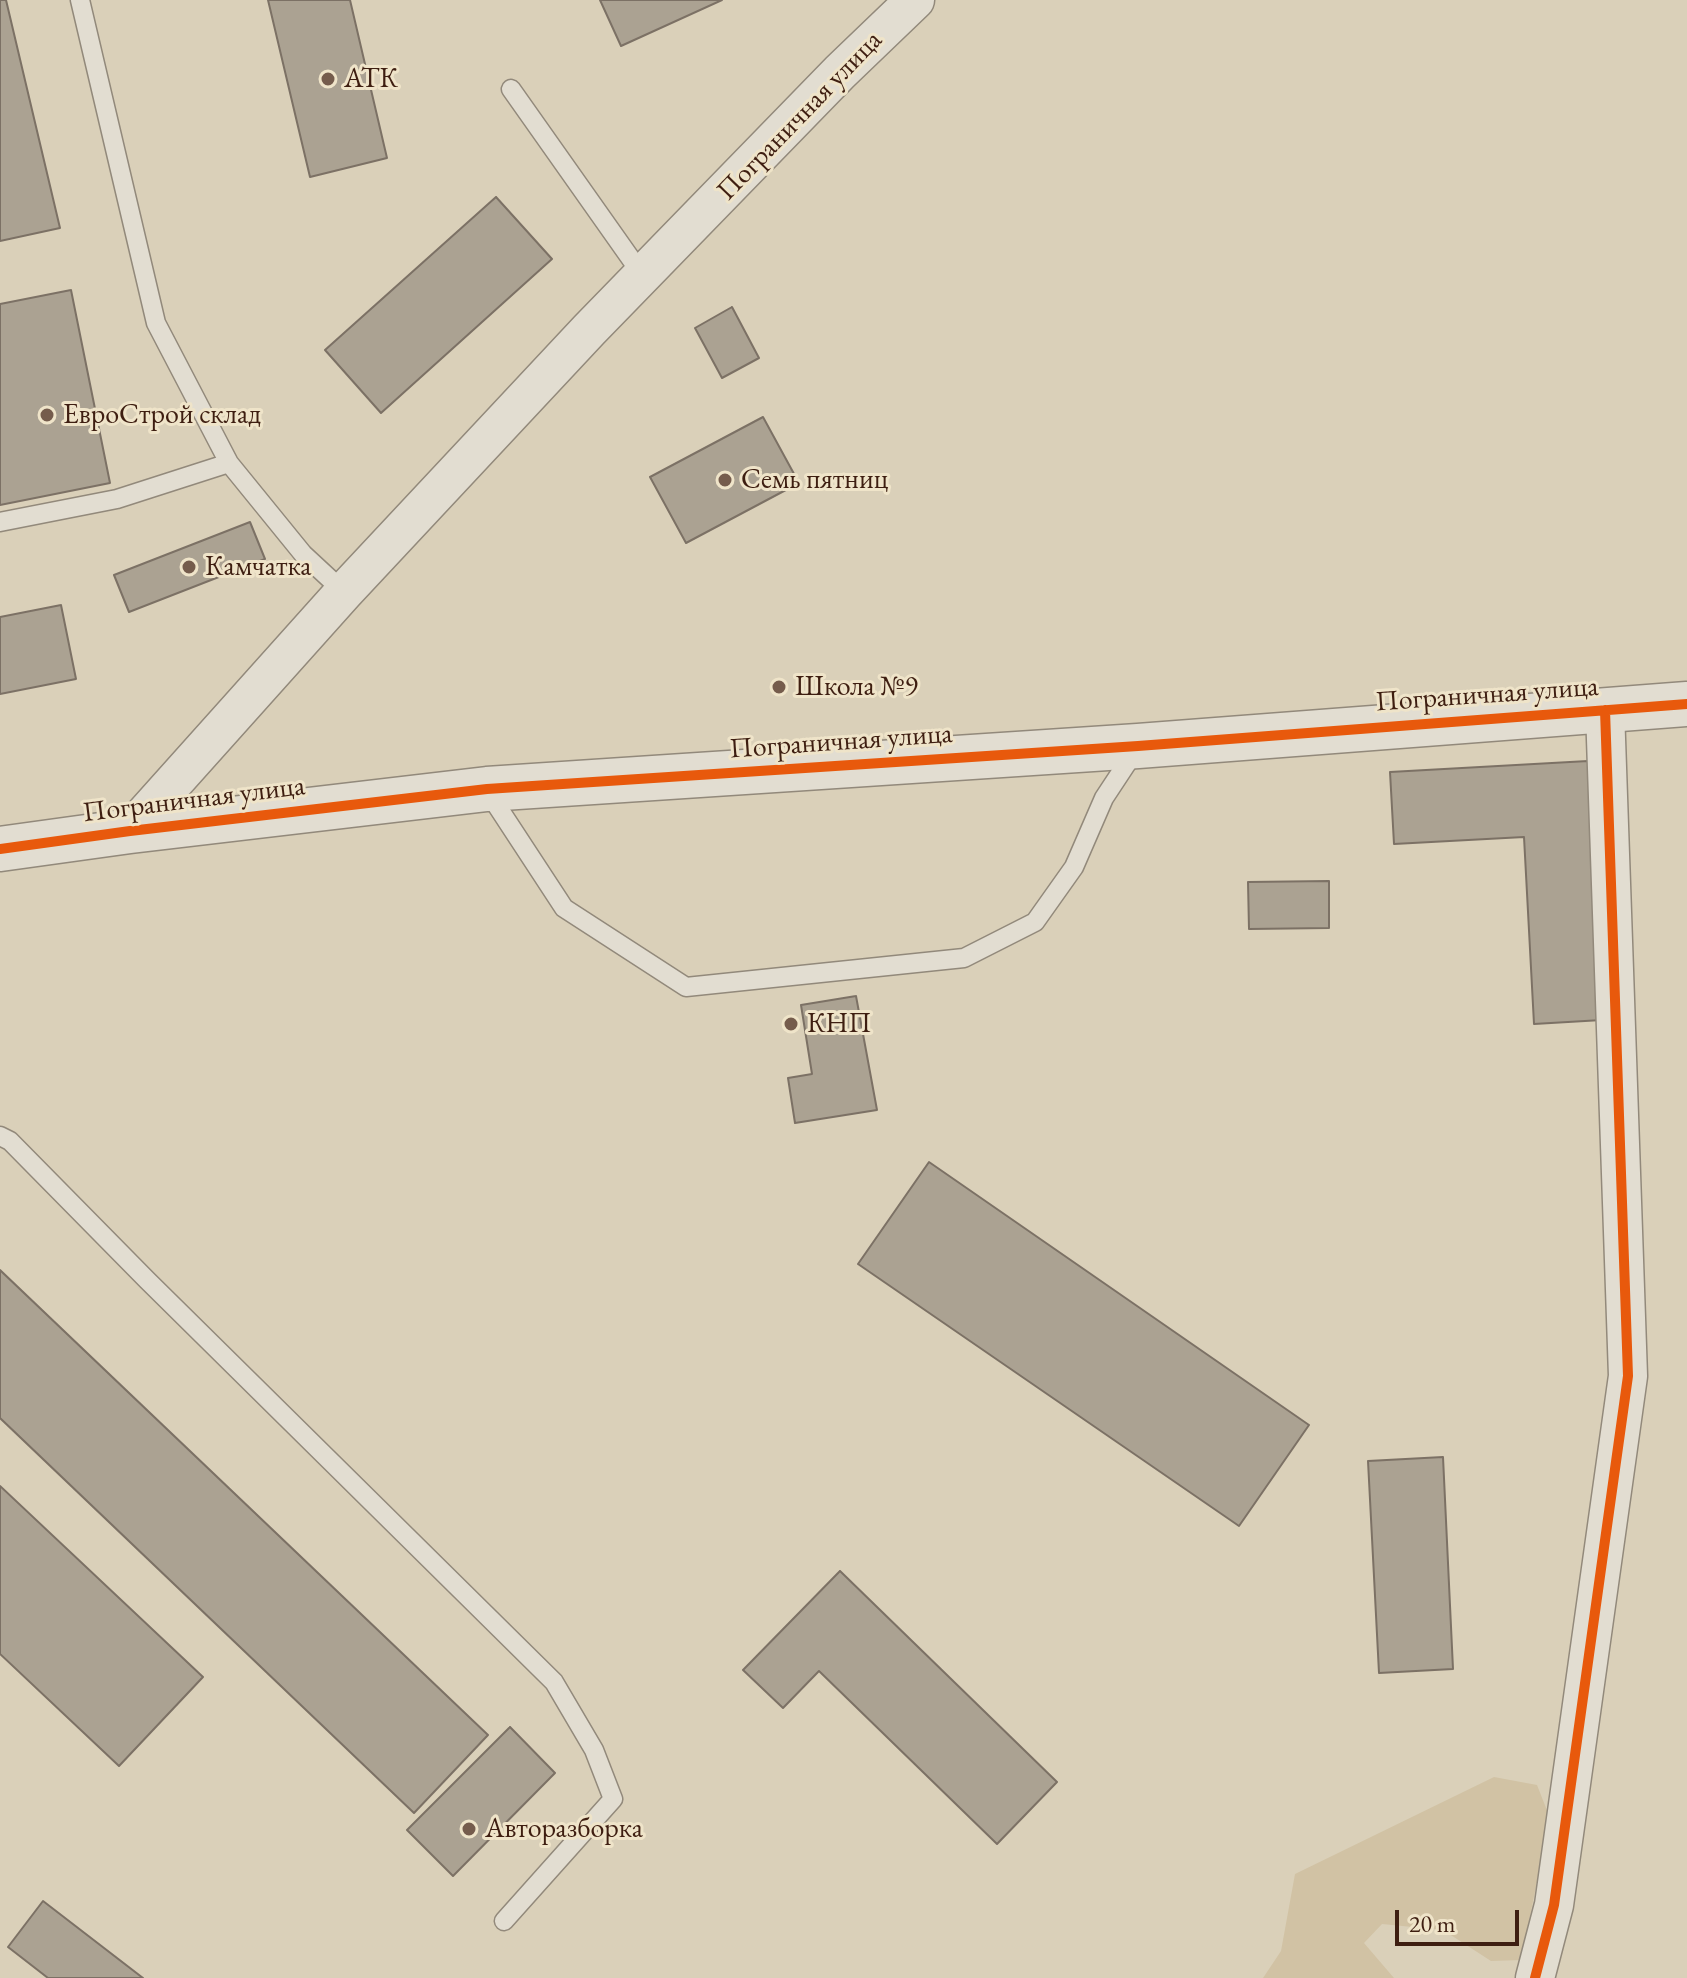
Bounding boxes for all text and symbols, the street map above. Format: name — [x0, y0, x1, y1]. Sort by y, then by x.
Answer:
street label: Пограничная улица — [710, 24, 890, 208]
place label: АТК — [344, 62, 398, 96]
marker: АТК — [319, 70, 337, 88]
place label: ЕвроСтрой склад — [63, 398, 261, 432]
marker: ЕвроСтрой склад — [38, 406, 56, 424]
place label: Семь пятниц — [741, 463, 888, 497]
marker: Семь пятниц — [716, 471, 734, 489]
place label: Камчатка — [205, 550, 312, 584]
marker: Камчатка — [180, 558, 198, 576]
place label: Школа №9 — [795, 670, 918, 704]
street label: Пограничная улица — [1374, 670, 1600, 720]
marker: Школа №9 — [770, 678, 788, 696]
street label: Пограничная улица — [728, 717, 954, 767]
street label: Пограничная улица — [81, 770, 307, 830]
place label: КНП — [807, 1007, 871, 1041]
marker: КНП — [782, 1015, 800, 1033]
place label: Авторазборка — [485, 1812, 643, 1846]
marker: Авторазборка — [460, 1820, 478, 1838]
scale bar — [1399, 1894, 1523, 1944]
text: 20 m — [1409, 1908, 1456, 1939]

